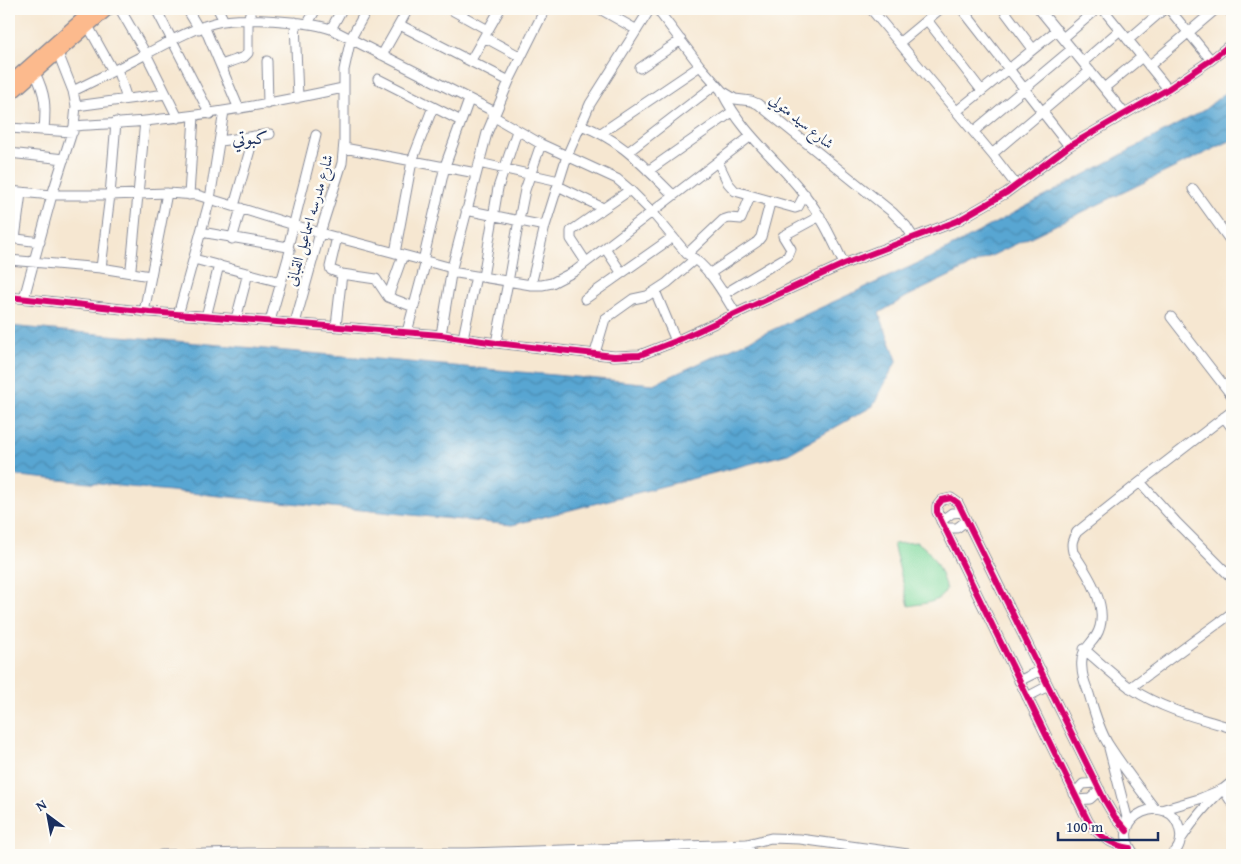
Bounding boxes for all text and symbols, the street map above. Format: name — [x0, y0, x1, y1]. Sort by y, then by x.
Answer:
street label: شارع سيد متولي — [763, 89, 839, 156]
district label: كبوتي — [232, 124, 268, 153]
street label: شارع مدرسه اسماعيل القبانى — [280, 152, 341, 289]
north arrow — [22, 792, 72, 842]
text: N — [32, 794, 51, 816]
scale bar — [1058, 809, 1158, 841]
text: 100 m — [1066, 816, 1104, 837]

